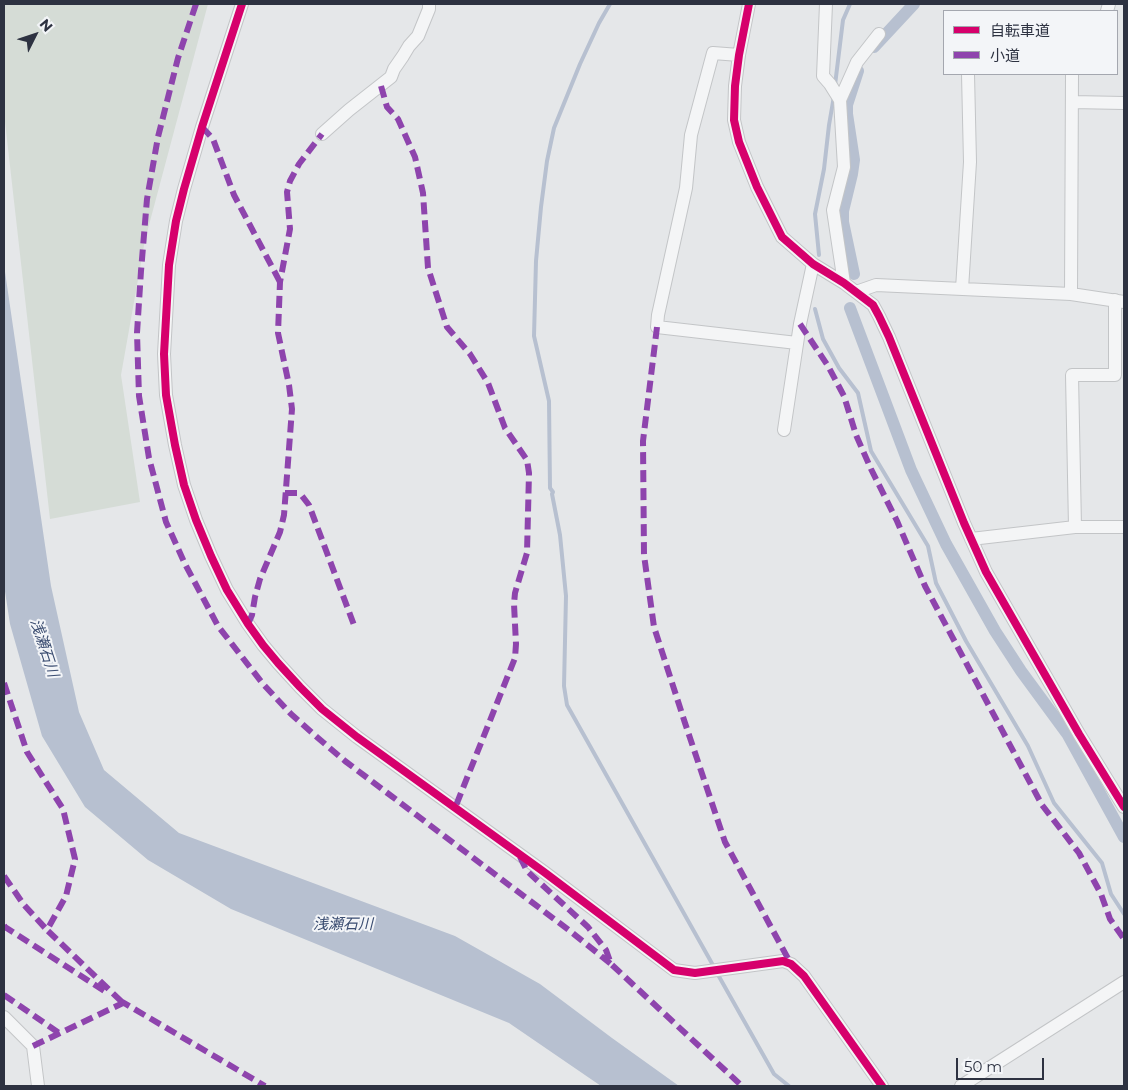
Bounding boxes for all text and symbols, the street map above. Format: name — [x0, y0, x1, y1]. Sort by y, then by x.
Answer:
north arrow — [10, 10, 60, 60]
legend — [943, 10, 1118, 75]
text: N — [36, 15, 57, 35]
text: 自転車道 — [990, 21, 1050, 40]
text: 小道 — [990, 46, 1020, 65]
water label: 浅瀬石川 — [26, 617, 62, 679]
water label: 浅瀬石川 — [313, 916, 373, 934]
scale bar — [958, 1048, 1046, 1080]
text: 50 m — [964, 1057, 1002, 1076]

